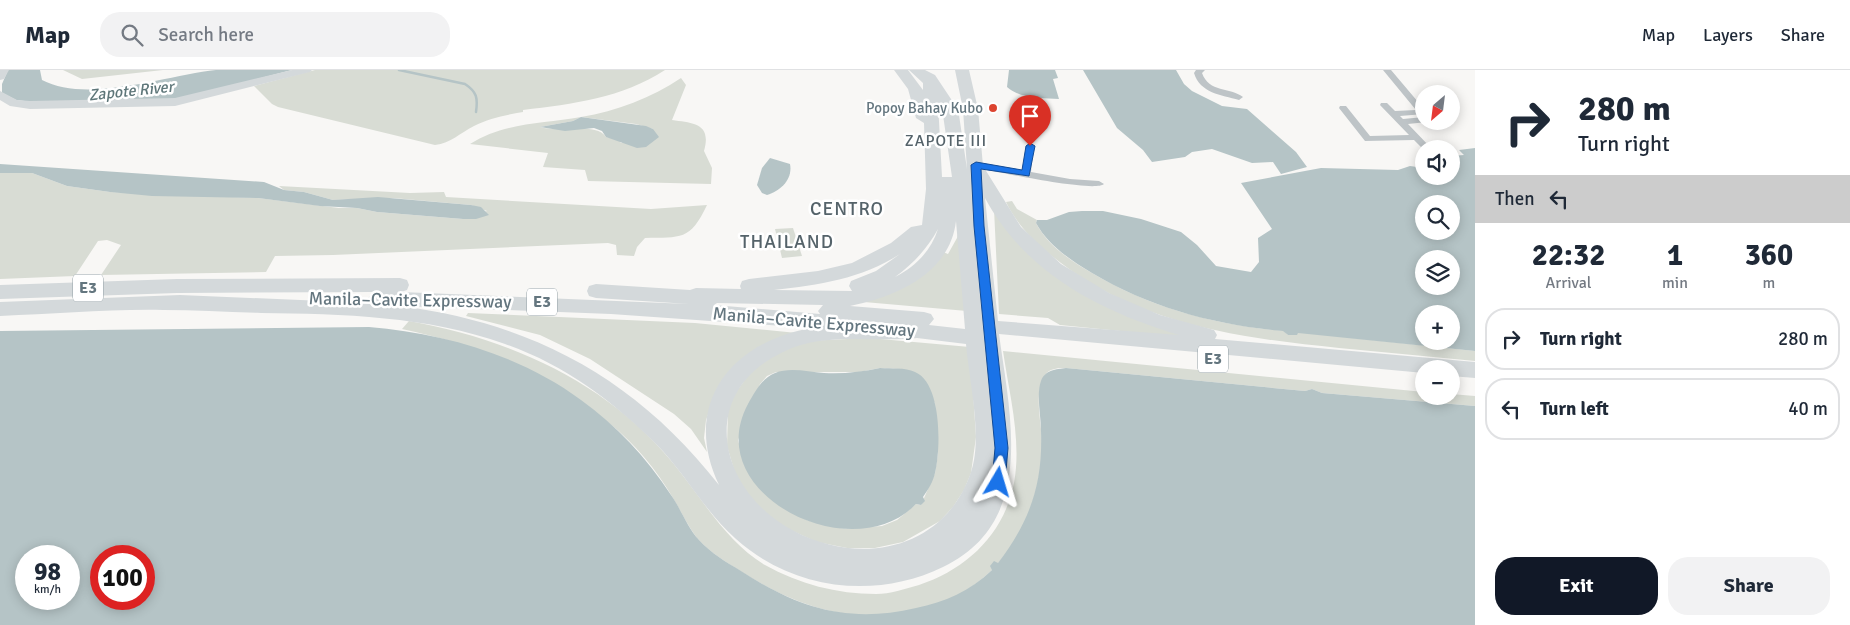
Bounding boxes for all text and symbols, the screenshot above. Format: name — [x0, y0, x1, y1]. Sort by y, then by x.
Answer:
search box — [100, 12, 450, 57]
text: Map — [25, 20, 70, 50]
icon: search — [118, 21, 146, 49]
text: Search here — [158, 23, 254, 47]
text: Map — [1642, 24, 1675, 46]
text: Layers — [1703, 24, 1753, 46]
text: Share — [1781, 24, 1825, 46]
water label: Zapote River — [88, 76, 177, 105]
north arrow — [1415, 85, 1460, 130]
map controls — [1415, 85, 1460, 405]
text: 280 m — [1578, 87, 1671, 130]
icon: right — [1495, 90, 1560, 155]
pin — [1009, 95, 1051, 146]
place label: Popoy Bahay Kubo — [866, 99, 983, 117]
marker: Popoy Bahay Kubo — [987, 102, 999, 114]
icon: arrive — [1016, 102, 1044, 130]
text: Turn right — [1578, 130, 1670, 157]
district label: ZAPOTE III — [905, 131, 987, 151]
button: sound — [1415, 140, 1460, 185]
icon: left — [1545, 185, 1573, 213]
text: Then — [1495, 187, 1535, 211]
button: search — [1415, 195, 1460, 240]
district label: CENTRO — [810, 197, 884, 221]
district label: THAILAND — [740, 230, 834, 254]
text: 22:32 — [1532, 237, 1605, 274]
text: 1 — [1667, 237, 1683, 274]
text: 360 — [1745, 237, 1793, 274]
button: layers — [1415, 250, 1460, 295]
text: Arrival — [1545, 273, 1592, 293]
text: min — [1662, 273, 1688, 293]
text: m — [1763, 273, 1775, 293]
road number: E3 — [73, 274, 103, 302]
street label: Manila–Cavite Expressway — [308, 287, 512, 313]
road number: E3 — [527, 288, 557, 316]
street label: Manila–Cavite Expressway — [712, 302, 917, 342]
button: + — [1415, 305, 1460, 350]
icon: right — [1497, 325, 1525, 353]
text: Turn right — [1540, 327, 1622, 351]
text: 280 m — [1778, 327, 1828, 351]
road number: E3 — [1198, 346, 1228, 372]
button: − — [1415, 360, 1460, 405]
icon: left — [1497, 395, 1525, 423]
text: Turn left — [1540, 397, 1609, 421]
text: 40 m — [1788, 397, 1828, 421]
position arrow — [971, 455, 1023, 507]
speed limit sign: 100 — [90, 545, 155, 610]
text: 98 — [34, 556, 61, 587]
button: Exit — [1495, 557, 1658, 615]
button: Share — [1668, 557, 1830, 615]
text: km/h — [34, 582, 61, 597]

